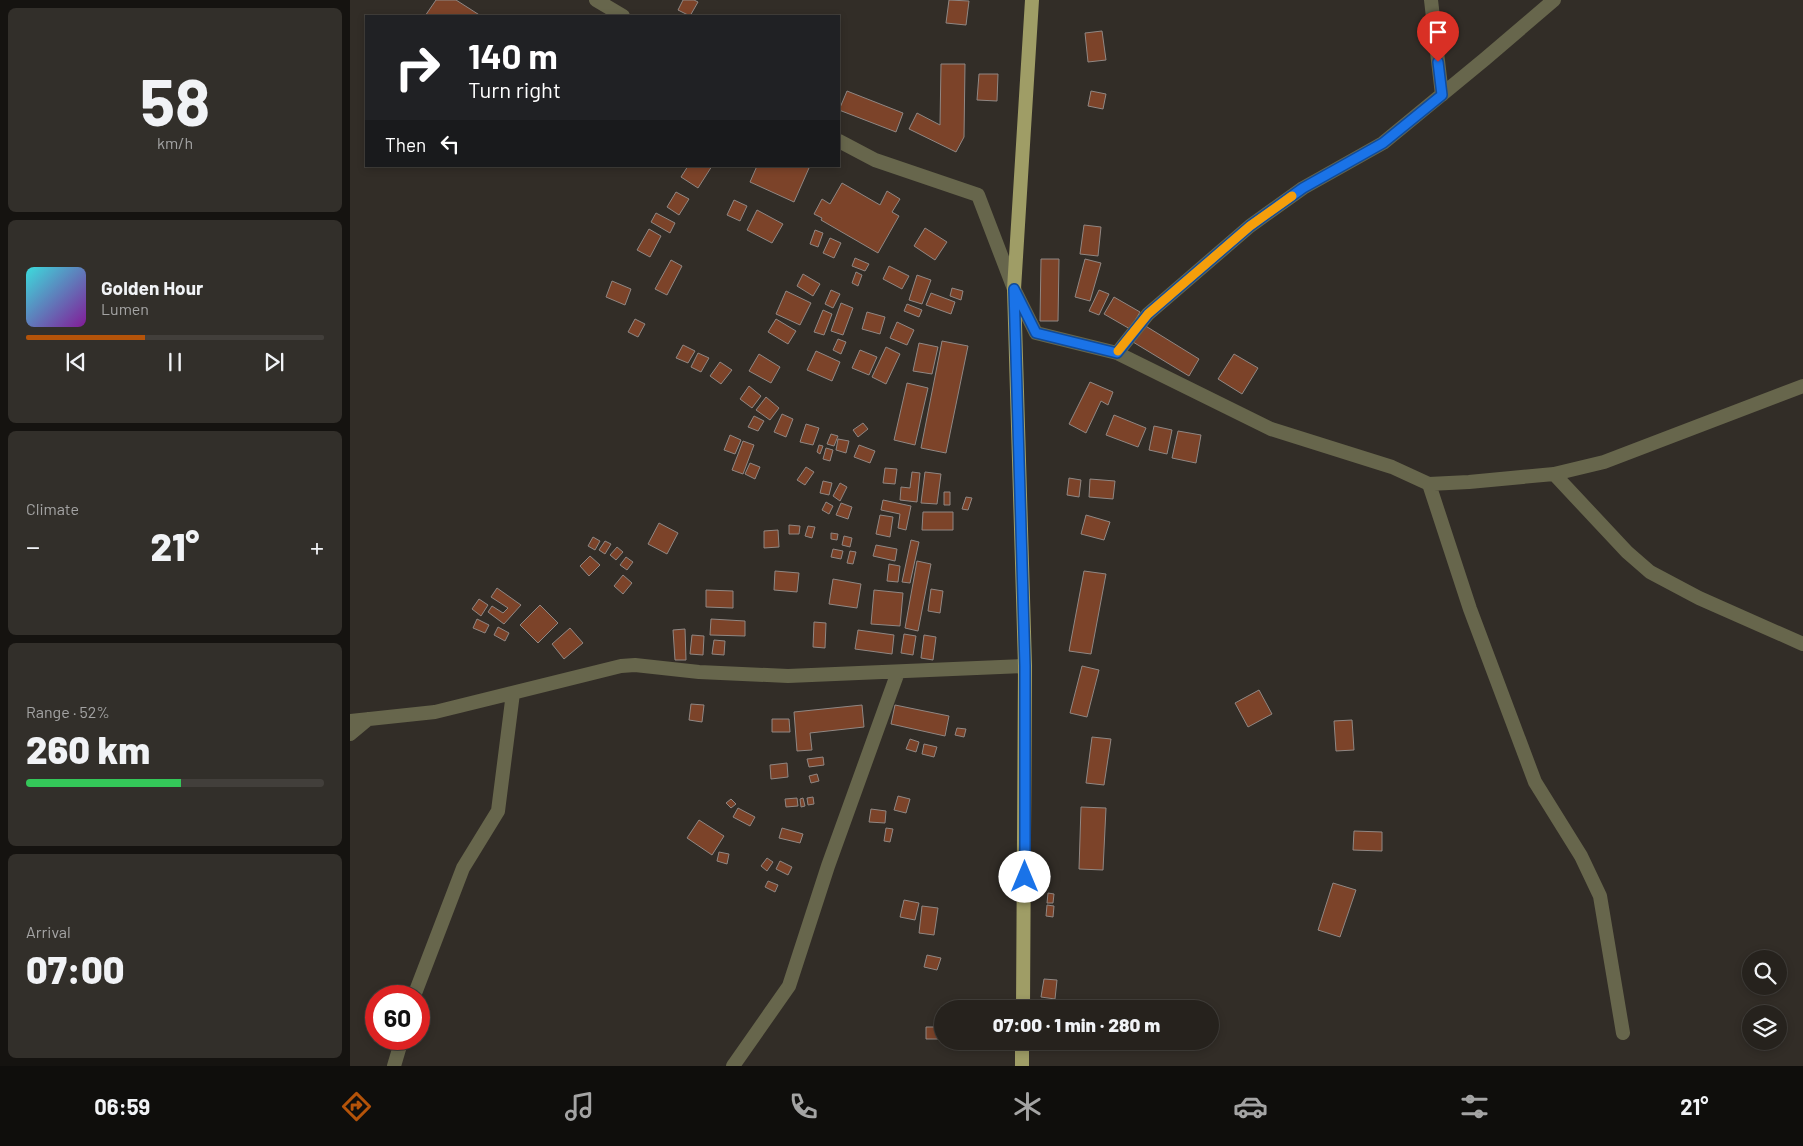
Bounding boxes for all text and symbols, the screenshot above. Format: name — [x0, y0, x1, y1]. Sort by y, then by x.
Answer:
pin — [1417, 11, 1459, 62]
icon: arrive — [1424, 18, 1452, 46]
text: 140 m — [468, 34, 558, 76]
icon: right — [385, 35, 450, 100]
text: 58 — [140, 61, 210, 139]
text: Turn right — [468, 76, 561, 102]
icon: left — [436, 130, 464, 158]
text: km/h — [157, 133, 193, 152]
text: Then — [385, 133, 426, 156]
text: Golden Hour — [101, 276, 203, 299]
text: Lumen — [101, 299, 149, 318]
icon: previous — [62, 348, 90, 376]
icon: pause — [161, 348, 189, 376]
icon: next — [260, 348, 288, 376]
text: Climate — [26, 499, 79, 518]
text: 21° — [150, 523, 200, 569]
text: − — [26, 529, 40, 563]
text: + — [310, 529, 324, 563]
text: Range · 52% — [26, 702, 110, 721]
text: 260 km — [26, 726, 150, 772]
position arrow — [998, 850, 1050, 902]
text: Arrival — [26, 922, 71, 941]
text: 07:00 — [26, 946, 124, 992]
map controls — [1742, 950, 1787, 1050]
button: search — [1742, 950, 1787, 995]
speed limit sign: 60 — [365, 985, 430, 1050]
button: layers — [1742, 1005, 1787, 1050]
text: 07:00 · 1 min · 280 m — [993, 1013, 1160, 1036]
icon: directions — [339, 1089, 374, 1124]
icon: music — [562, 1089, 597, 1124]
icon: phone — [786, 1089, 821, 1124]
icon: climate — [1010, 1089, 1045, 1124]
icon: car — [1233, 1089, 1268, 1124]
icon: filters — [1457, 1089, 1492, 1124]
text: 06:59 — [94, 1093, 150, 1119]
text: 21° — [1680, 1093, 1709, 1119]

